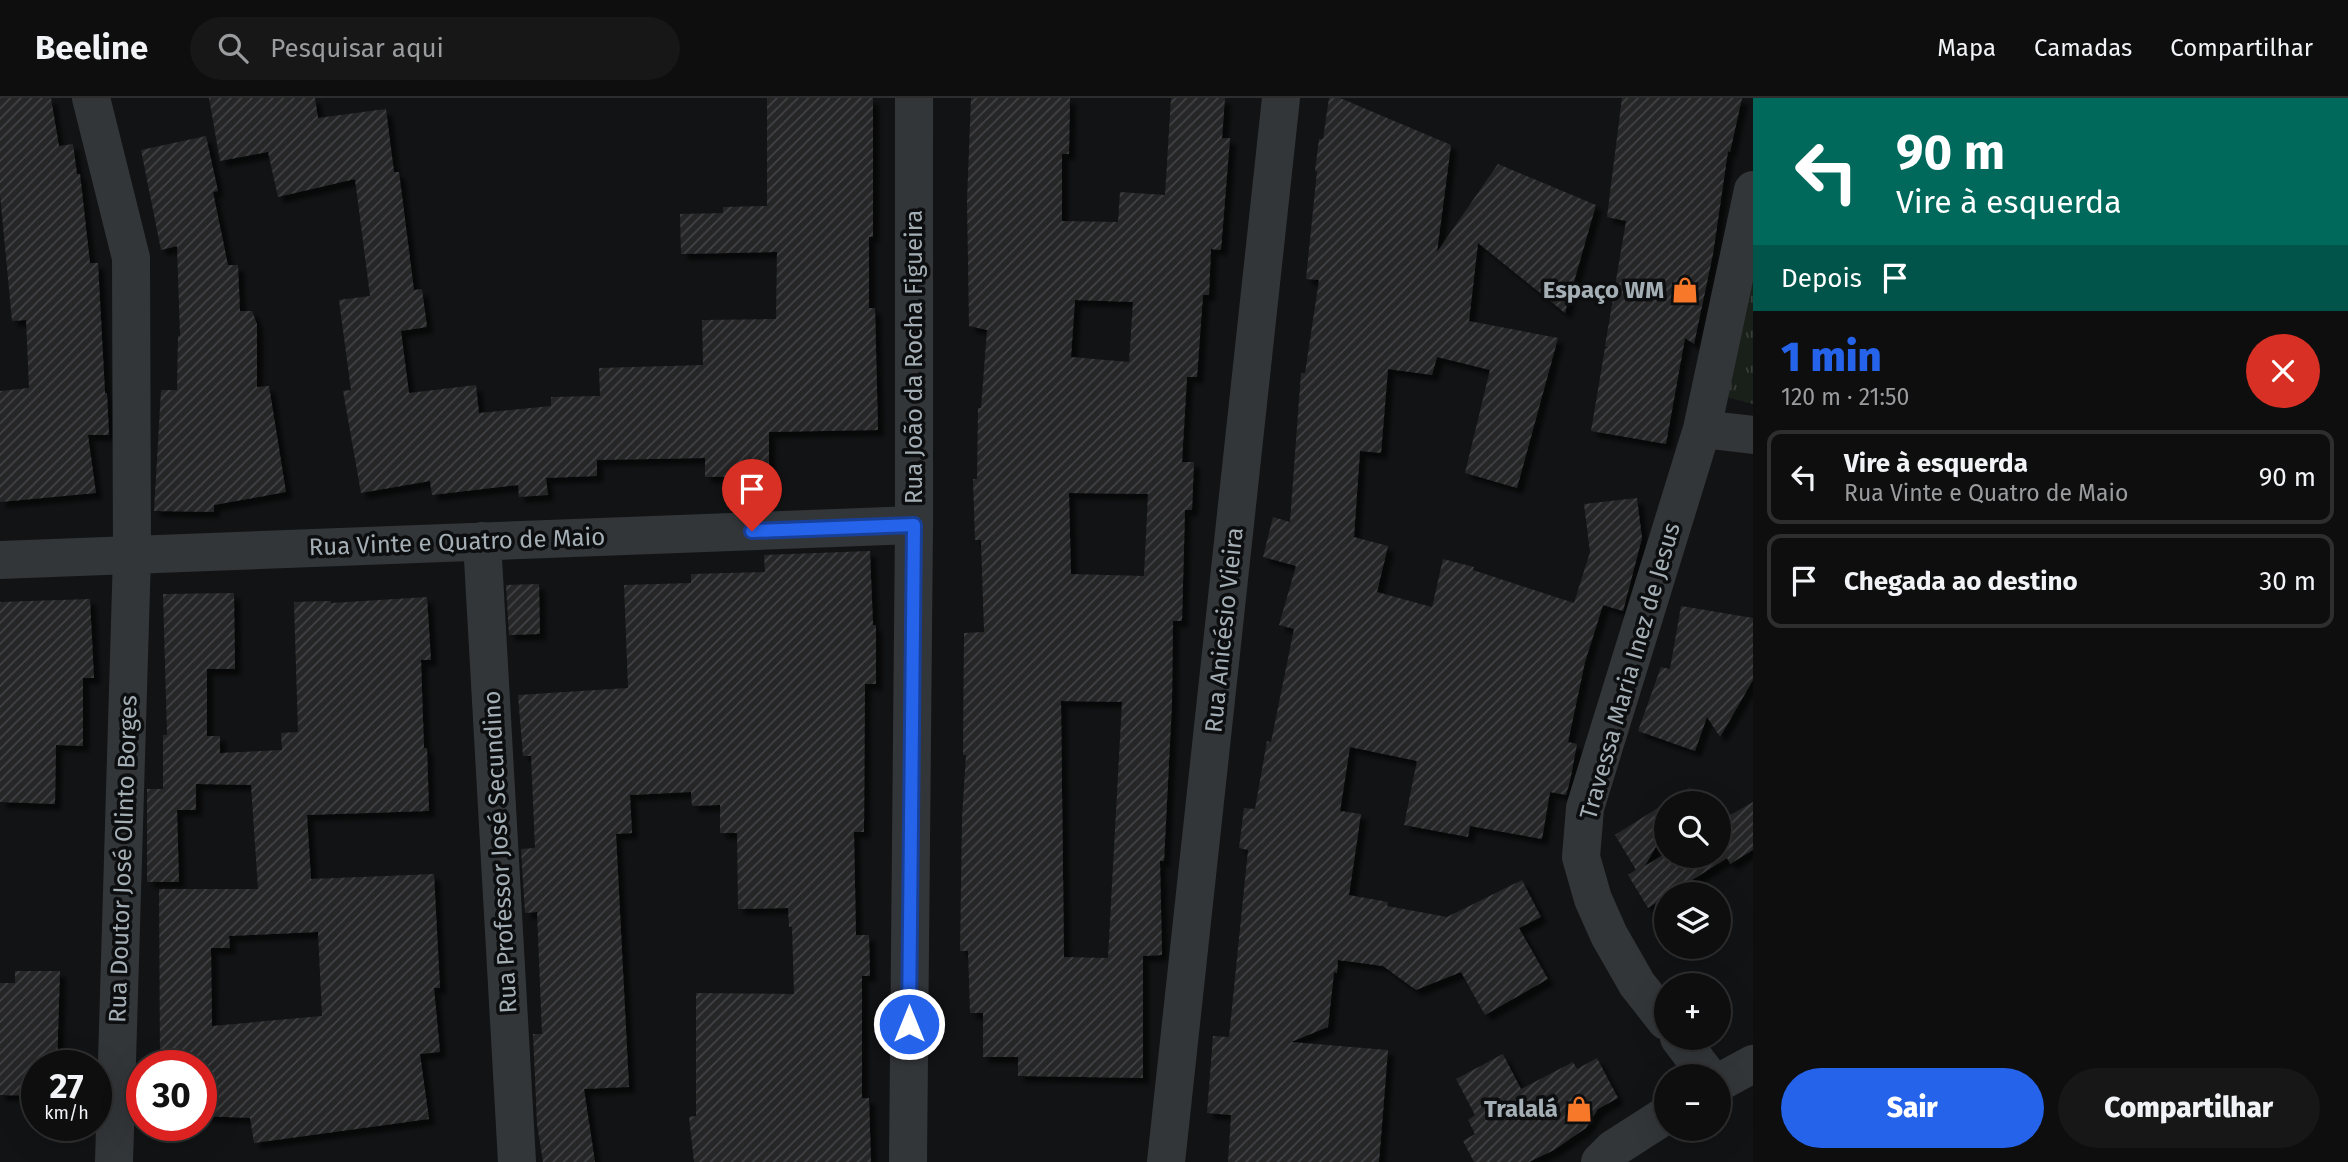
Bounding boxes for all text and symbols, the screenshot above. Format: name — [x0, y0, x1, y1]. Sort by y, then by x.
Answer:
search box — [190, 17, 680, 80]
text: Beeline — [35, 28, 148, 68]
icon: search — [214, 29, 252, 67]
text: Pesquisar aqui — [270, 33, 444, 64]
text: Mapa — [1937, 34, 1996, 62]
text: Camadas — [2034, 34, 2132, 62]
text: Compartilhar — [2170, 34, 2313, 62]
text: 90 m — [1896, 123, 2005, 182]
icon: left — [1781, 126, 1872, 217]
text: Vire à esquerda — [1896, 183, 2122, 221]
street label: Rua João da Rocha Figueira — [900, 210, 928, 504]
icon: arrive — [1876, 259, 1914, 297]
text: Depois — [1781, 263, 1862, 294]
shop icon: Espaço WM — [1670, 275, 1700, 305]
place label: Espaço WM — [1543, 276, 1664, 305]
text: 1 min — [1781, 332, 1882, 382]
button: close — [2246, 334, 2320, 408]
text: 120 m · 21:50 — [1781, 383, 1909, 411]
text: Vire à esquerda — [1844, 448, 2028, 479]
icon: left — [1785, 458, 1823, 496]
pin — [722, 459, 782, 531]
text: 90 m — [2259, 462, 2316, 493]
icon: arrive — [733, 470, 771, 508]
text: Rua Vinte e Quatro de Maio — [1844, 479, 2128, 507]
street label: Travessa Maria Inez de Jesus — [1574, 519, 1686, 823]
street label: Rua Vinte e Quatro de Maio — [308, 523, 606, 561]
street label: Rua Anicésio Vieira — [1199, 526, 1249, 734]
icon: arrive — [1785, 562, 1823, 600]
text: Chegada ao destino — [1844, 566, 2078, 597]
text: 30 m — [2259, 566, 2316, 597]
street label: Rua Professor José Secundino — [478, 690, 522, 1014]
street label: Rua Doutor José Olinto Borges — [103, 694, 143, 1024]
map controls — [1654, 791, 1731, 1141]
button: search — [1654, 791, 1731, 868]
button: layers — [1654, 882, 1731, 959]
button: + — [1654, 973, 1731, 1050]
position arrow — [872, 987, 946, 1061]
speed limit sign: 30 — [126, 1050, 217, 1141]
button: − — [1654, 1064, 1731, 1141]
text: 27 — [49, 1065, 84, 1107]
button: Sair — [1781, 1068, 2044, 1148]
button: Compartilhar — [2058, 1068, 2320, 1148]
shop icon: Tralalá — [1564, 1094, 1594, 1124]
place label: Tralalá — [1484, 1095, 1558, 1123]
text: km/h — [44, 1102, 89, 1124]

